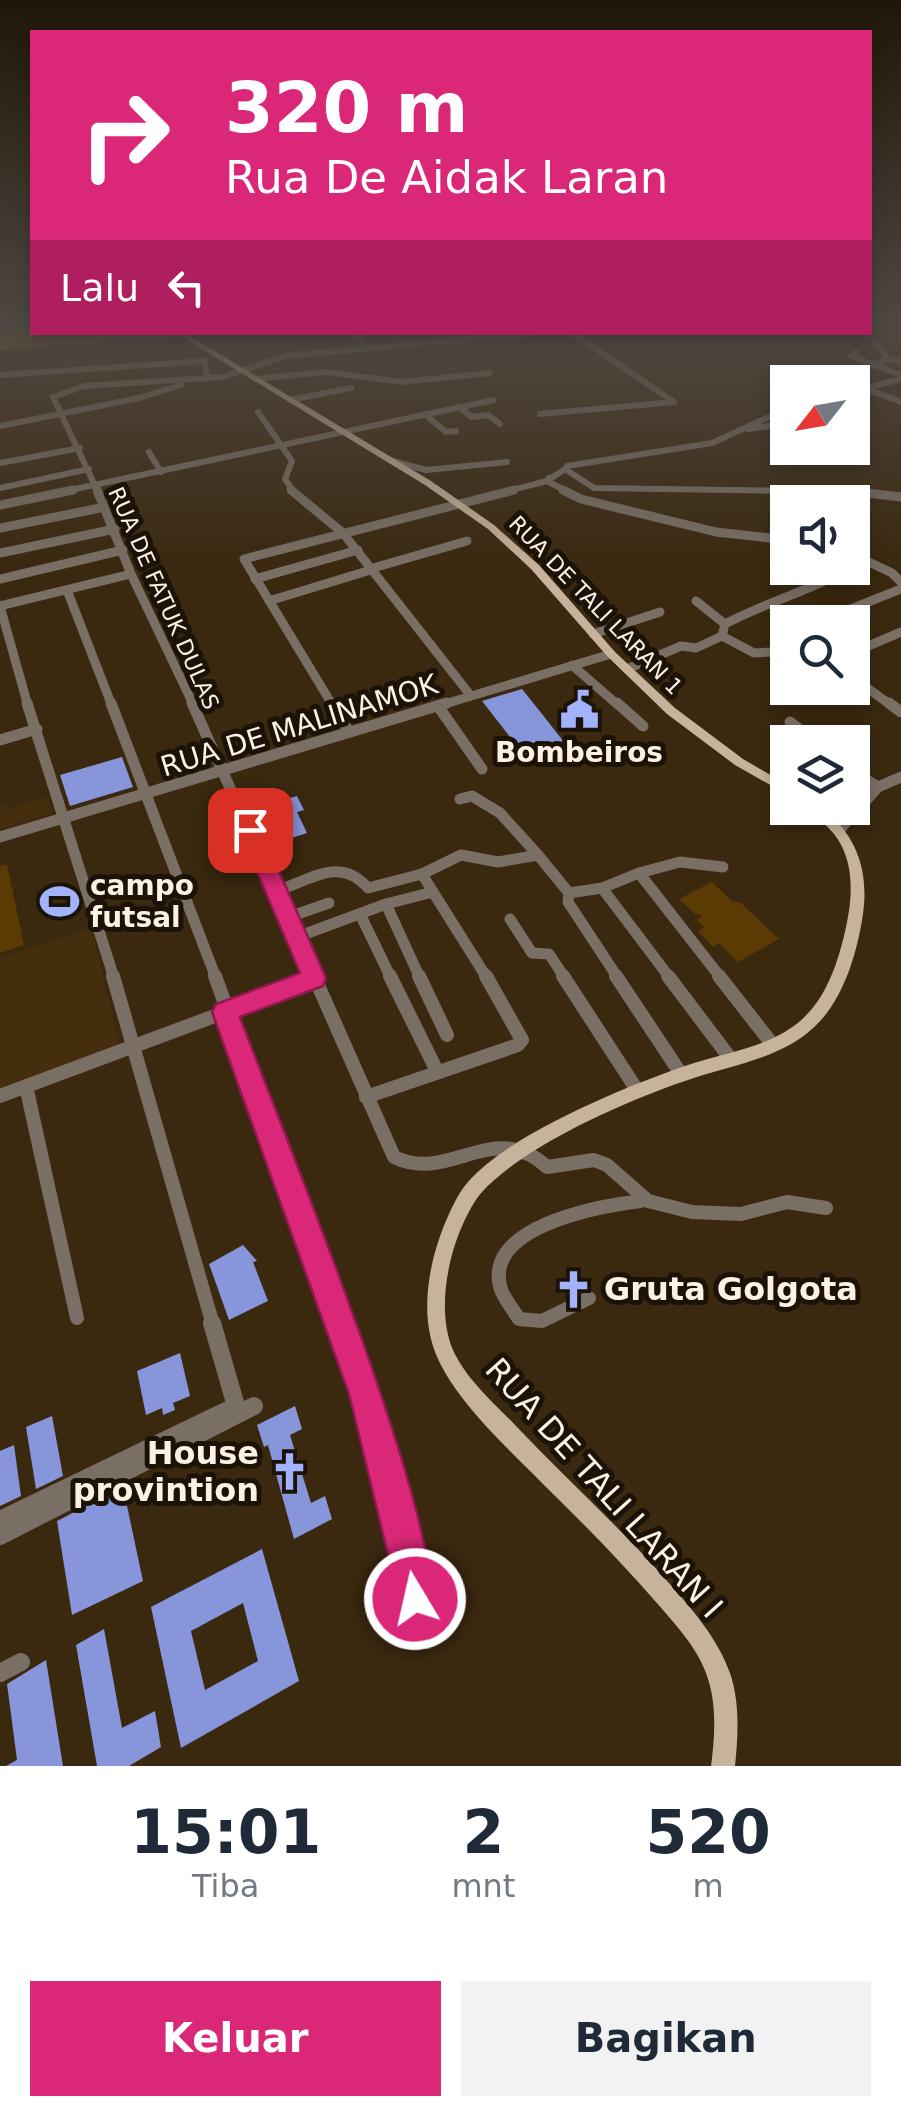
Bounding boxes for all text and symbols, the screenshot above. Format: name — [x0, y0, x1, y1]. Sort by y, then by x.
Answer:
text: 320 m — [225, 67, 468, 149]
icon: right — [60, 70, 190, 200]
text: Rua De Aidak Laran — [225, 151, 668, 204]
icon: left — [159, 260, 214, 315]
text: Lalu — [60, 266, 139, 310]
north arrow — [770, 365, 870, 465]
map controls — [770, 365, 870, 825]
street label: RUA DE FATUK DULAS — [103, 483, 224, 713]
button: sound — [770, 485, 870, 585]
street label: RUA DE TALI LARAN 1 — [504, 511, 687, 700]
button: search — [770, 605, 870, 705]
street label: RUA DE MALINAMOK — [157, 667, 442, 783]
public building icon: Bombeiros — [558, 689, 600, 731]
button: layers — [770, 725, 870, 825]
place label: Bombeiros — [495, 736, 663, 769]
pin — [208, 788, 293, 873]
icon: arrive — [223, 803, 278, 858]
place label: campo futsal — [90, 869, 194, 934]
sports icon: campo futsal — [39, 880, 81, 922]
church icon: Gruta Golgota — [553, 1268, 595, 1310]
place label: Gruta Golgota — [604, 1270, 858, 1308]
street label: RUA DE TALI LARAN I — [477, 1350, 731, 1626]
place label: House provintion — [73, 1434, 259, 1509]
church icon: House provintion — [268, 1450, 310, 1492]
position arrow — [363, 1547, 467, 1651]
text: 15:01 — [130, 1797, 321, 1867]
text: 2 — [463, 1797, 504, 1867]
text: 520 — [646, 1797, 771, 1867]
text: Tiba — [192, 1867, 259, 1905]
text: mnt — [451, 1867, 515, 1905]
text: m — [693, 1867, 724, 1905]
button: Keluar — [30, 1981, 441, 2096]
button: Bagikan — [461, 1981, 871, 2096]

